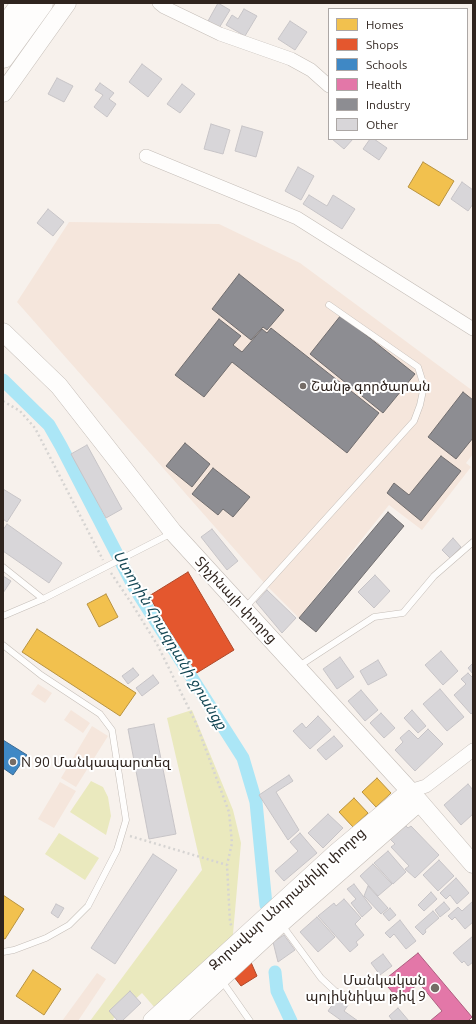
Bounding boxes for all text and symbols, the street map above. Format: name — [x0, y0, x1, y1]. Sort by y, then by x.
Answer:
legend — [328, 8, 468, 140]
text: Homes — [366, 18, 404, 31]
text: Shops — [366, 38, 398, 51]
text: Schools — [366, 58, 407, 71]
text: Health — [366, 78, 402, 91]
text: Industry — [366, 98, 410, 111]
text: Other — [366, 118, 398, 131]
place label: Շանթ գործարան — [311, 378, 430, 394]
marker: Շանթ գործարան — [298, 381, 308, 391]
water label: Ստորին Հրազդանի ջրանցք — [109, 547, 231, 733]
street label: Տիչինայի փողոց — [192, 553, 280, 647]
place label: N 90 Մանկապարտեզ — [21, 754, 170, 770]
marker: N 90 Մանկապարտեզ — [8, 757, 18, 767]
street label: Զորավար Անդրանիկի փողոց — [205, 824, 369, 974]
place label: Մանկական պոլիկնիկա թիվ 9 — [306, 972, 426, 1004]
marker: Մանկական պոլիկնիկա թիվ 9 — [429, 982, 441, 994]

